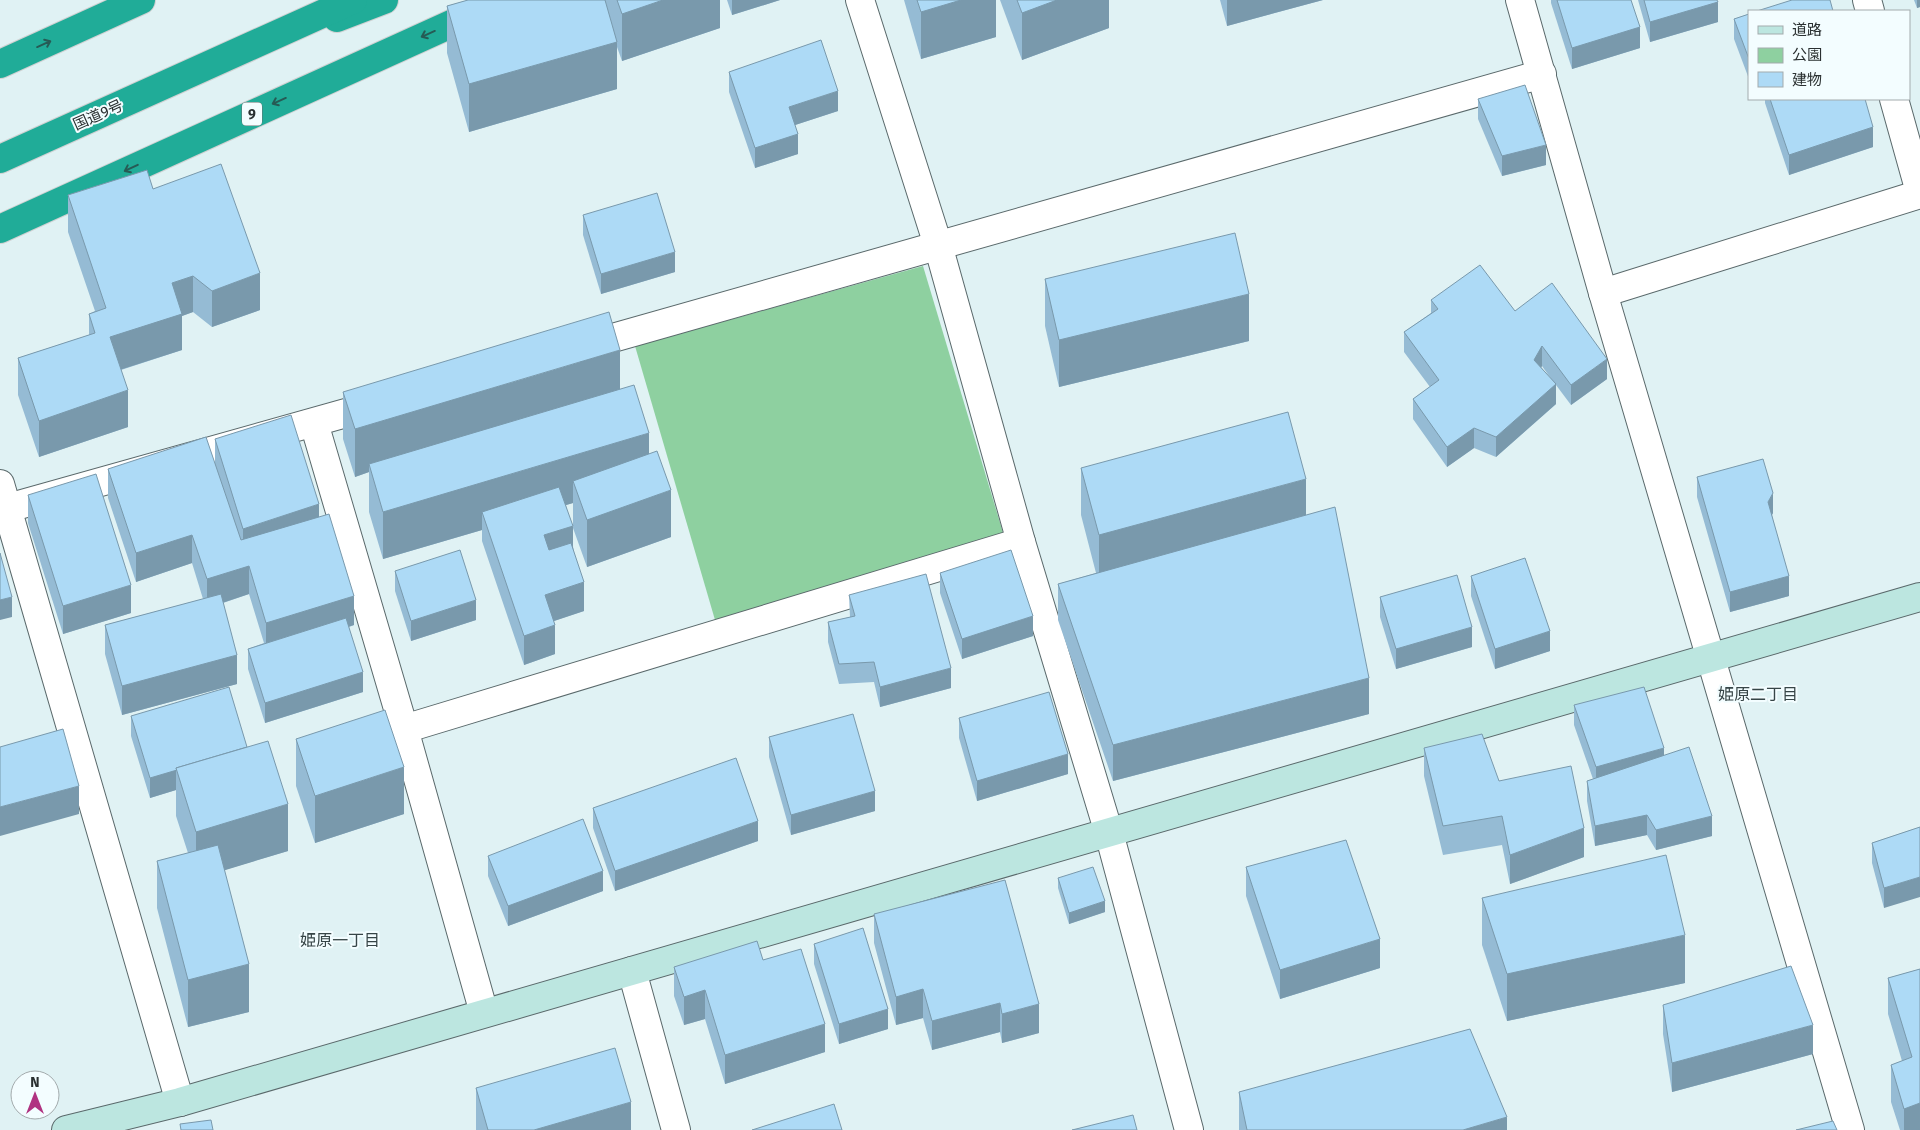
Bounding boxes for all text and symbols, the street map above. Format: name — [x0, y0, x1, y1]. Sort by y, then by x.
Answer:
legend — [1748, 10, 1910, 100]
text: 道路 — [1792, 21, 1822, 39]
one-way arrow — [421, 30, 436, 40]
one-way arrow — [36, 38, 51, 48]
text: 公園 — [1792, 46, 1822, 64]
text: 建物 — [1792, 71, 1822, 89]
street label: 国道9号 — [70, 96, 126, 134]
one-way arrow — [272, 97, 287, 107]
road number: 9 — [242, 102, 262, 126]
one-way arrow — [124, 164, 139, 173]
district label: 姫原二丁目 — [1718, 685, 1798, 704]
district label: 姫原一丁目 — [300, 931, 380, 950]
north arrow — [10, 1070, 60, 1120]
text: N — [30, 1074, 40, 1091]

